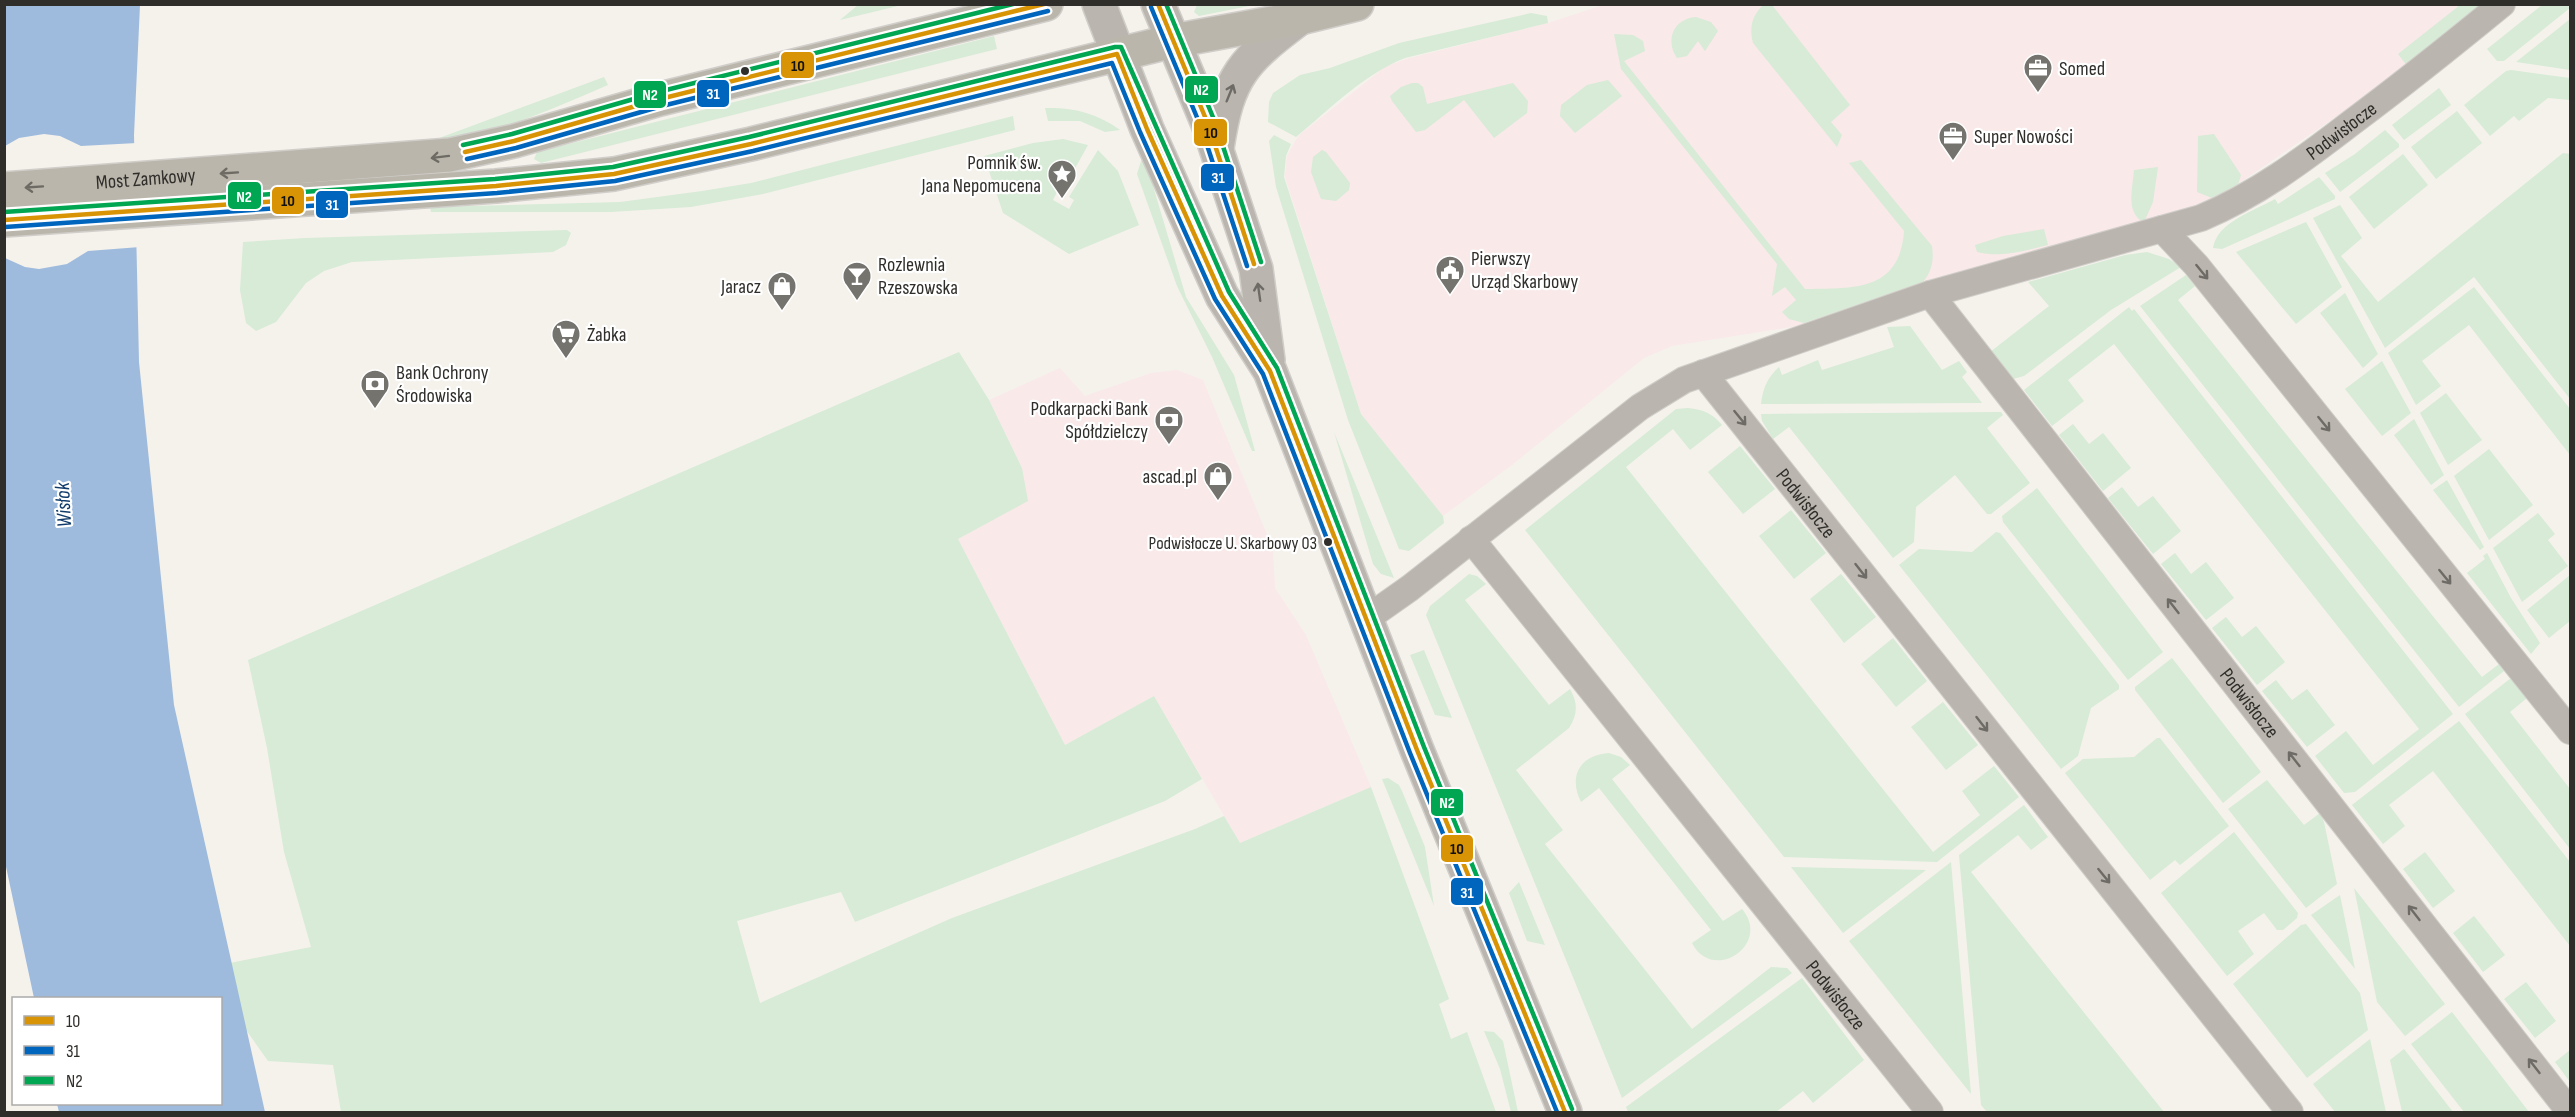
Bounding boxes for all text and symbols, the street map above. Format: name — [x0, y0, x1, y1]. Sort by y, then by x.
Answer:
line badge: 10 — [780, 51, 815, 79]
office icon: Somed — [2022, 52, 2054, 94]
text: 10 — [791, 57, 805, 76]
place label: Somed — [2059, 57, 2105, 81]
unlabelled marker — [739, 65, 751, 77]
line badge: N2 — [1184, 75, 1219, 104]
line badge: 31 — [696, 79, 730, 108]
line badge: N2 — [633, 80, 667, 109]
text: N2 — [1193, 81, 1209, 100]
one-way arrow — [1225, 84, 1236, 103]
text: 31 — [706, 85, 720, 104]
text: N2 — [642, 86, 658, 105]
street label: Podwisłocze — [2302, 97, 2382, 166]
line badge: 10 — [1193, 118, 1228, 147]
office icon: Super Nowości — [1937, 120, 1969, 162]
text: 10 — [1204, 124, 1218, 143]
place label: Super Nowości — [1974, 125, 2073, 149]
one-way arrow — [430, 151, 450, 162]
place label: Pomnik św. Jana Nepomucena — [921, 151, 1041, 198]
place icon: Pomnik św. Jana Nepomucena — [1046, 158, 1078, 200]
street label: Most Zamkowy — [95, 163, 197, 195]
line badge: 31 — [1200, 163, 1235, 192]
one-way arrow — [220, 168, 239, 179]
text: 31 — [1211, 169, 1225, 188]
line badge: N2 — [227, 181, 262, 210]
one-way arrow — [25, 182, 45, 193]
line badge: 10 — [271, 186, 305, 215]
text: N2 — [236, 188, 252, 207]
line badge: 31 — [315, 190, 349, 219]
text: 10 — [281, 192, 295, 211]
text: 31 — [325, 196, 339, 215]
place label: Pierwszy Urząd Skarbowy — [1471, 247, 1578, 294]
place label: Rozlewnia Rzeszowska — [878, 253, 958, 300]
public building icon: Pierwszy Urząd Skarbowy — [1434, 254, 1466, 296]
bar icon: Rozlewnia Rzeszowska — [841, 260, 873, 302]
one-way arrow — [2195, 264, 2209, 279]
shop icon: Jaracz — [766, 270, 798, 312]
place label: Jaracz — [720, 275, 761, 299]
one-way arrow — [1254, 282, 1265, 302]
supermarket icon: Żabka — [550, 318, 582, 360]
place label: Żabka — [587, 323, 626, 347]
place label: Bank Ochrony Środowiska — [396, 361, 489, 408]
bank icon: Bank Ochrony Środowiska — [359, 368, 391, 410]
place label: Podkarpacki Bank Spółdzielczy — [1030, 397, 1148, 444]
bank icon: Podkarpacki Bank Spółdzielczy — [1153, 404, 1185, 446]
one-way arrow — [1733, 410, 1746, 426]
one-way arrow — [2317, 416, 2330, 432]
shop icon: ascad.pl — [1202, 460, 1234, 502]
street label: Podwisłocze — [1771, 464, 1840, 543]
place label: ascad.pl — [1143, 465, 1197, 489]
water label: Wisłok — [50, 481, 77, 528]
place label: Podwisłocze U. Skarbowy 03 — [1149, 533, 1317, 554]
marker: Podwisłocze U. Skarbowy 03 — [1322, 536, 1334, 548]
one-way arrow — [1855, 563, 1868, 579]
one-way arrow — [2439, 569, 2452, 585]
one-way arrow — [2167, 598, 2180, 614]
street label: Podwisłocze — [2214, 664, 2284, 743]
one-way arrow — [1976, 716, 1989, 732]
one-way arrow — [2287, 752, 2300, 768]
line badge: N2 — [1430, 788, 1464, 817]
text: N2 — [1439, 794, 1455, 813]
line badge: 10 — [1440, 834, 1474, 863]
text: 10 — [1450, 840, 1464, 859]
one-way arrow — [2097, 868, 2110, 884]
line badge: 31 — [1450, 877, 1484, 906]
text: 31 — [1460, 884, 1474, 903]
one-way arrow — [2407, 905, 2420, 921]
street label: Podwisłocze — [1800, 956, 1870, 1035]
legend — [12, 997, 222, 1105]
text: 10 — [66, 1011, 80, 1032]
text: 31 — [66, 1041, 81, 1062]
one-way arrow — [2527, 1059, 2540, 1075]
text: N2 — [66, 1071, 83, 1092]

